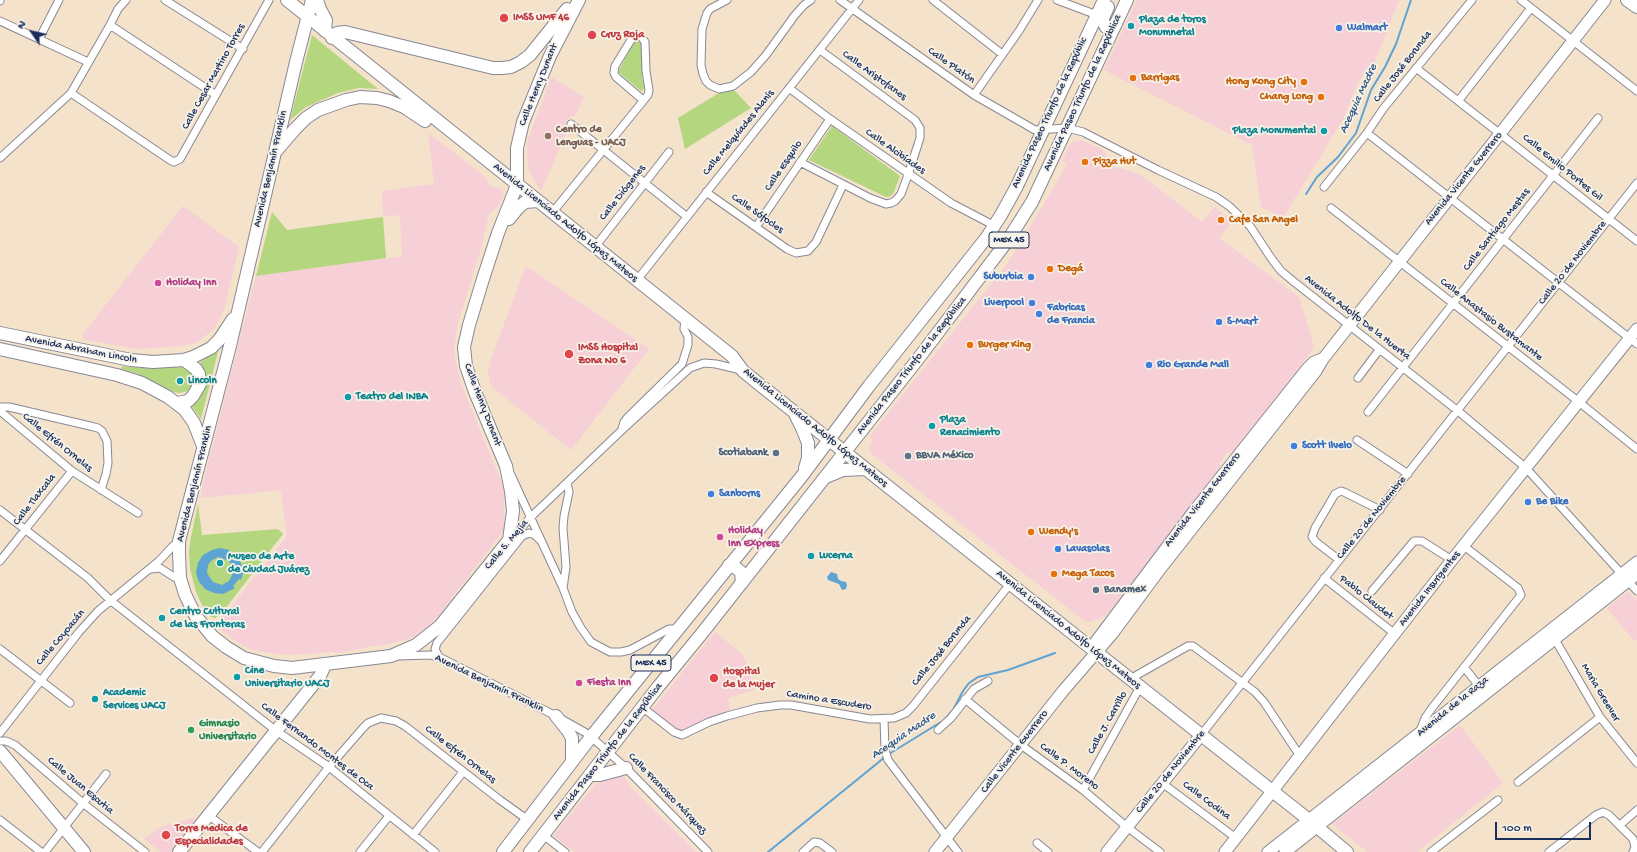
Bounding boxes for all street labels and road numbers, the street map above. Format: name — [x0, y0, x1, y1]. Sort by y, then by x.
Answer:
street label: Avenida Paseo Triunfo de la República — [1041, 13, 1125, 173]
street label: Calle Cesar Martino Torres — [179, 22, 249, 132]
street label: Calle José Borunda — [1371, 29, 1435, 105]
street label: Avenida Paseo Triunfo de la Repúblic — [1009, 36, 1091, 190]
street label: Calle Henry Dunant — [516, 42, 562, 128]
street label: Calle Platón — [925, 45, 977, 87]
street label: Calle Aristofanes — [839, 48, 909, 104]
street label: Calle Melquíades Alanís — [700, 87, 778, 179]
street label: Avenida Benjamín Franklin — [251, 109, 291, 229]
street label: Calle Alcibíades — [862, 126, 928, 178]
street label: Avenida Vicente Guerrero — [1422, 130, 1506, 228]
street label: Calle Emilio Portes Gil — [1519, 132, 1605, 204]
street label: Calle Esquilo — [762, 138, 806, 194]
street label: Avenida Licenciado Adolfo López Mateos — [490, 160, 640, 286]
street label: Calle Diógenes — [597, 162, 649, 224]
street label: Calle Santiago Mestas — [1461, 186, 1533, 274]
street label: Calle Sófocles — [728, 191, 786, 237]
street label: Calle 20 de Noviembre — [1536, 218, 1610, 308]
road number: MEX 45 — [989, 232, 1029, 248]
street label: Avenida Adolfo De la Huerta — [1301, 273, 1413, 363]
street label: Calle Anastasio Bustamante — [1437, 276, 1545, 364]
street label: Avenida Paseo Triunfo de la República — [854, 295, 970, 437]
street label: Avenida Abraham Lincoln — [24, 333, 138, 367]
street label: Calle Henry Dunant — [460, 362, 504, 448]
street label: Avenida Licenciado Adolfo López Mateos — [740, 365, 890, 491]
street label: Calle Efrén Ornelas — [19, 411, 95, 475]
street label: Avenida Benjamín Franklin — [174, 424, 216, 544]
street label: Avenida Vicente Guerrero — [1162, 450, 1244, 550]
street label: Calle Tlaxcala — [11, 471, 59, 529]
street label: Calle 20 de Noviembre — [1334, 474, 1410, 562]
street label: Calle S. Mejía — [482, 517, 532, 573]
street label: Avenida Insurgentes — [1396, 549, 1464, 629]
street label: Avenida Licenciado Adolfo López Mateos — [993, 567, 1143, 693]
street label: Pablo Claudet — [1336, 573, 1396, 623]
street label: Calle Coyoacán — [34, 607, 88, 669]
street label: Calle José Borunda — [909, 613, 975, 689]
street label: Avenida Benjamín Franklin — [432, 652, 546, 716]
road number: MEX 45 — [631, 655, 671, 671]
street label: Maria Greever — [1578, 662, 1622, 724]
street label: Avenida de la Raza — [1414, 674, 1492, 740]
street label: Avenida Paseo Triunfo de la República — [550, 681, 666, 823]
street label: Camino a Escudero — [785, 688, 873, 714]
street label: Calle J. Carrillo — [1085, 689, 1131, 757]
street label: Calle Fernando Montes de Oca — [258, 700, 376, 794]
street label: Calle Vicente Guerrero — [978, 708, 1052, 796]
street label: Calle Efrén Ornelas — [422, 723, 498, 787]
street label: Calle 20 de Noviembre — [1133, 728, 1209, 816]
street label: Calle P. Moreno — [1037, 740, 1101, 794]
street label: Calle Francisco Márquez — [625, 751, 709, 837]
street label: Calle Juan Escutia — [44, 754, 116, 818]
street label: Calle Codina — [1179, 779, 1233, 823]

